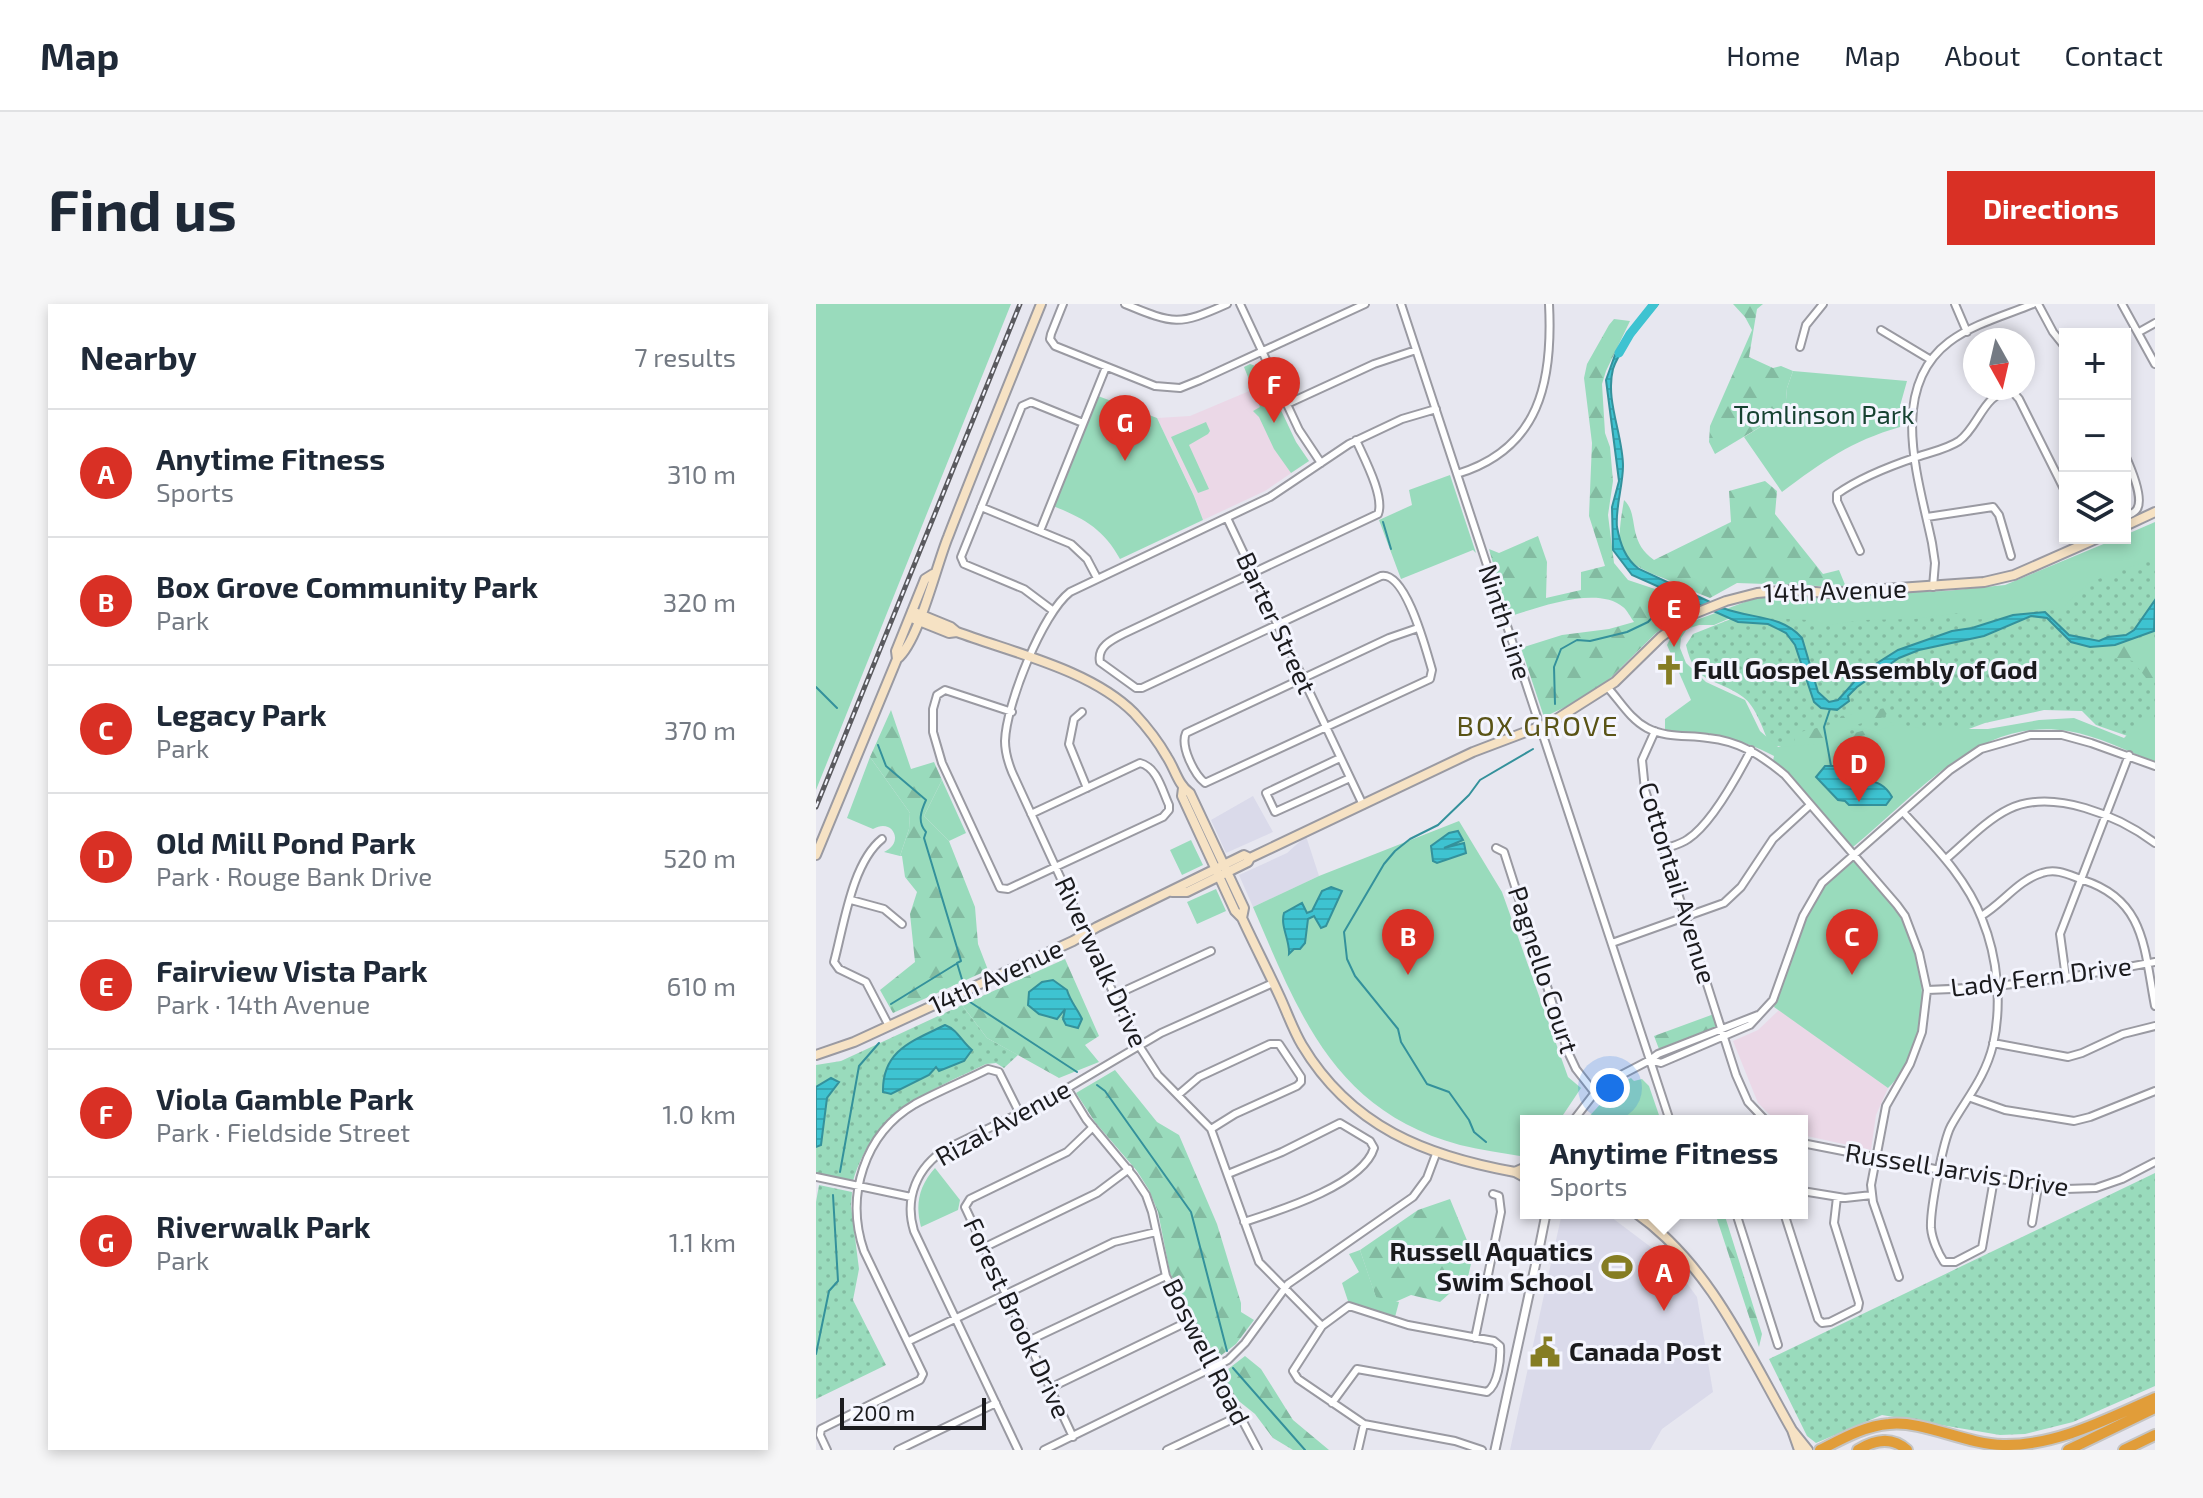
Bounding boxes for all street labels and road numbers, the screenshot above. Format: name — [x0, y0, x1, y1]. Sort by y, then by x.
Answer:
street label: Barter Street — [1231, 547, 1324, 698]
street label: Ninth Line — [1473, 560, 1540, 683]
street label: 14th Avenue — [1763, 572, 1907, 607]
street label: Cottontail Avenue — [1633, 778, 1724, 987]
street label: Riverwalk Drive — [1049, 871, 1155, 1051]
street label: Pagnello Court — [1503, 882, 1586, 1057]
street label: 14th Avenue — [924, 931, 1067, 1020]
street label: Lady Fern Drive — [1949, 949, 2133, 1002]
street label: Rizal Avenue — [929, 1072, 1075, 1171]
street label: Russell Jarvis Drive — [1843, 1136, 2071, 1201]
street label: Forest Brook Drive — [958, 1212, 1078, 1423]
street label: Boswell Road — [1157, 1273, 1257, 1430]

